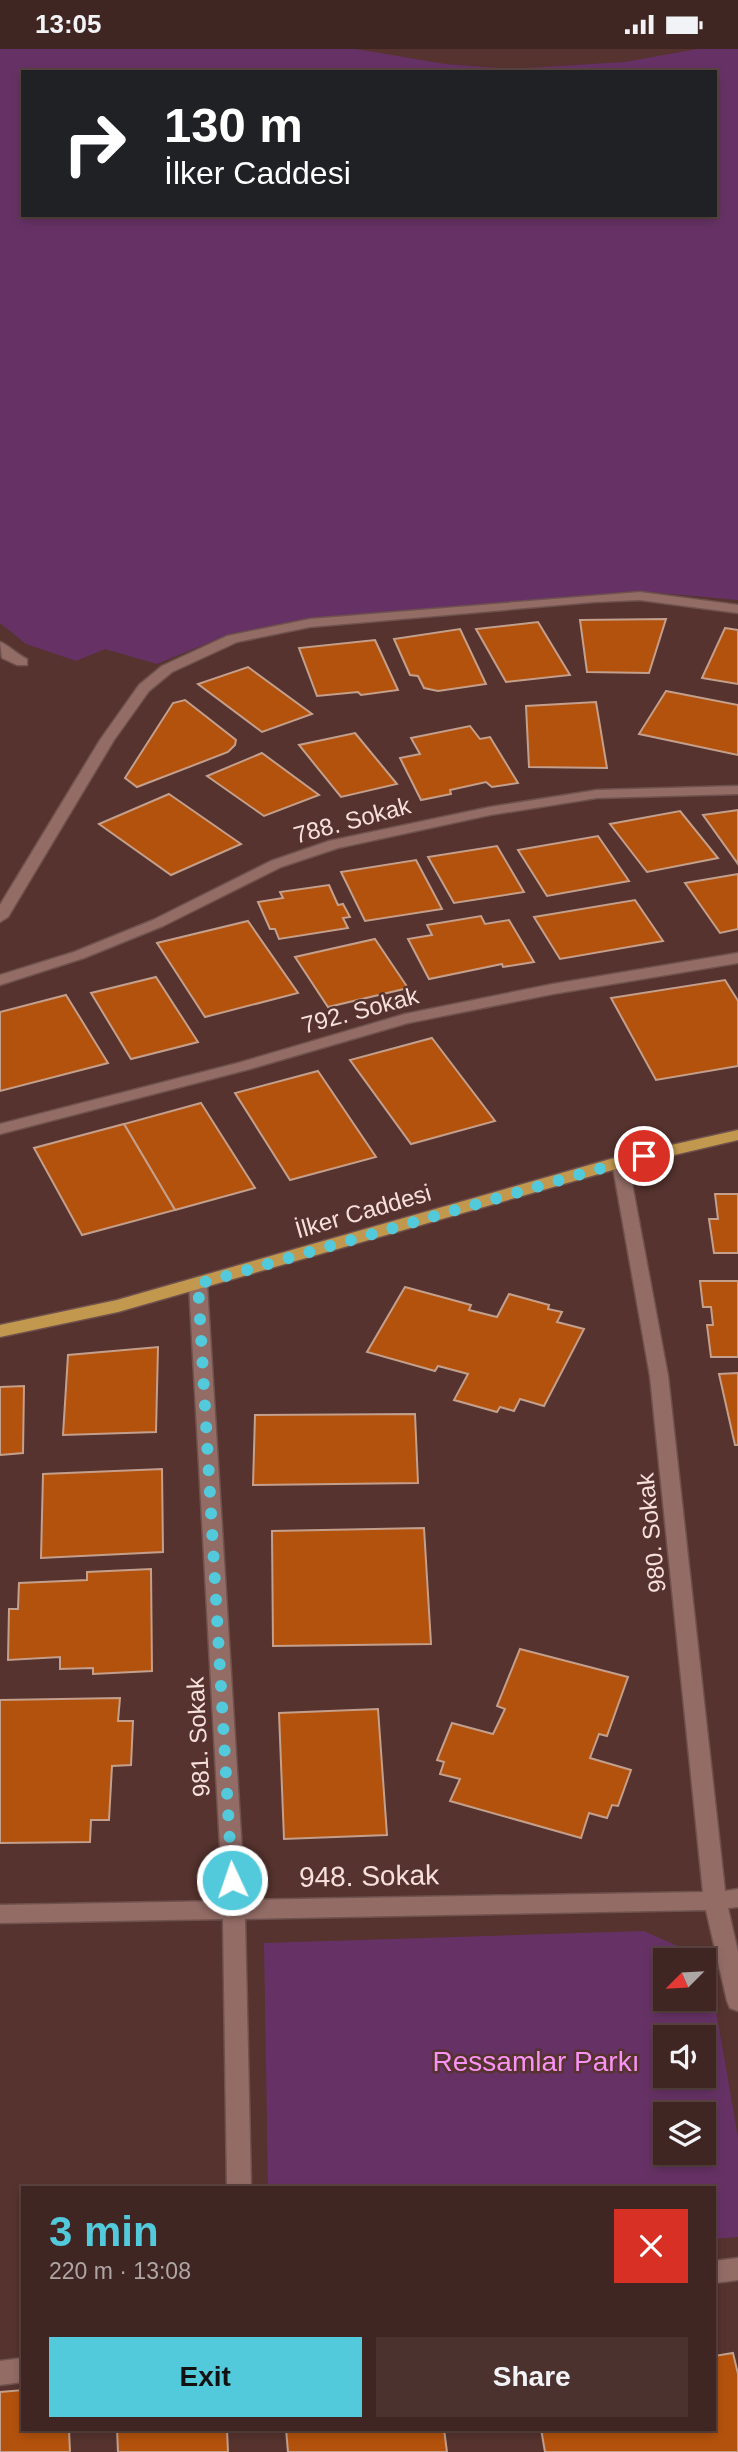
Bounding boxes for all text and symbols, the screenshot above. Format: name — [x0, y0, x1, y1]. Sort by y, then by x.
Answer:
text: 13:05 — [35, 9, 102, 39]
icon: right — [49, 98, 140, 189]
text: 130 m — [164, 98, 303, 152]
text: İlker Caddesi — [164, 155, 351, 191]
street label: 788. Sokak — [291, 791, 414, 849]
street label: 792. Sokak — [299, 981, 422, 1039]
pin — [614, 1126, 674, 1186]
icon: arrive — [625, 1137, 663, 1175]
street label: İlker Caddesi — [292, 1179, 434, 1243]
street label: 980. Sokak — [631, 1471, 671, 1594]
street label: 981. Sokak — [181, 1675, 215, 1798]
position arrow — [195, 1843, 269, 1917]
street label: 948. Sokak — [299, 1859, 440, 1893]
north arrow — [653, 1948, 716, 2011]
map controls — [653, 1948, 716, 2165]
button: sound — [653, 2025, 716, 2088]
park label: Ressamlar Parkı — [433, 2046, 639, 2077]
button: layers — [653, 2102, 716, 2165]
text: 3 min — [49, 2208, 159, 2255]
button: close — [614, 2209, 688, 2283]
text: 220 m · 13:08 — [49, 2258, 191, 2284]
button: Exit — [49, 2337, 362, 2417]
button: Share — [376, 2337, 688, 2417]

